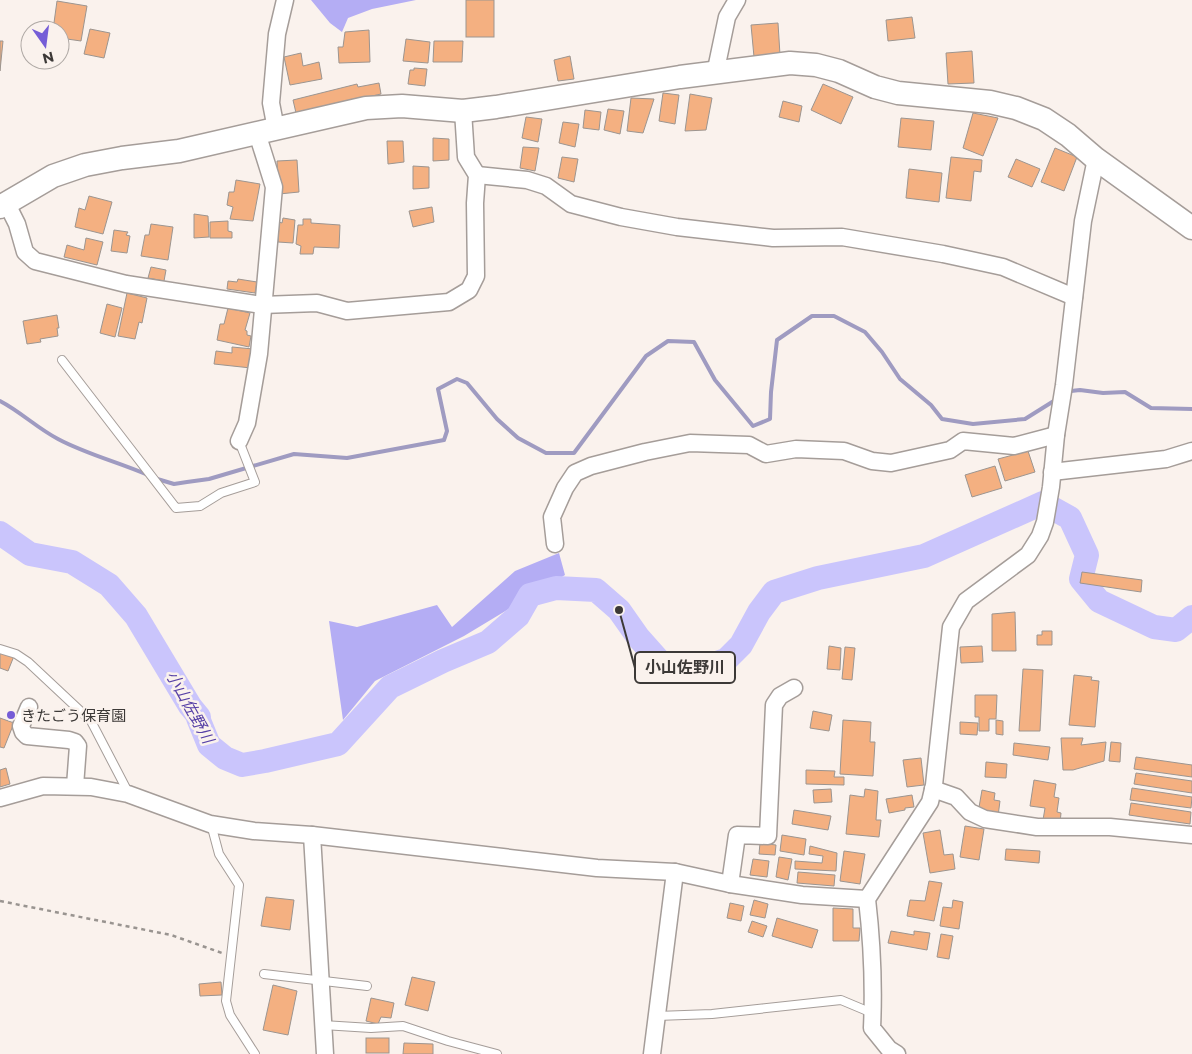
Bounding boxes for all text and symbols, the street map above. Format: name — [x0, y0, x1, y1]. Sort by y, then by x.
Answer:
north arrow — [20, 20, 70, 70]
text: N — [40, 48, 56, 68]
callout: 小山佐野川 — [635, 652, 735, 683]
text: 小山佐野川 — [645, 658, 725, 677]
water label: 小山佐野川 — [162, 667, 219, 748]
place label: きたごう保育園 — [21, 706, 126, 725]
marker: きたごう保育園 — [5, 709, 17, 721]

